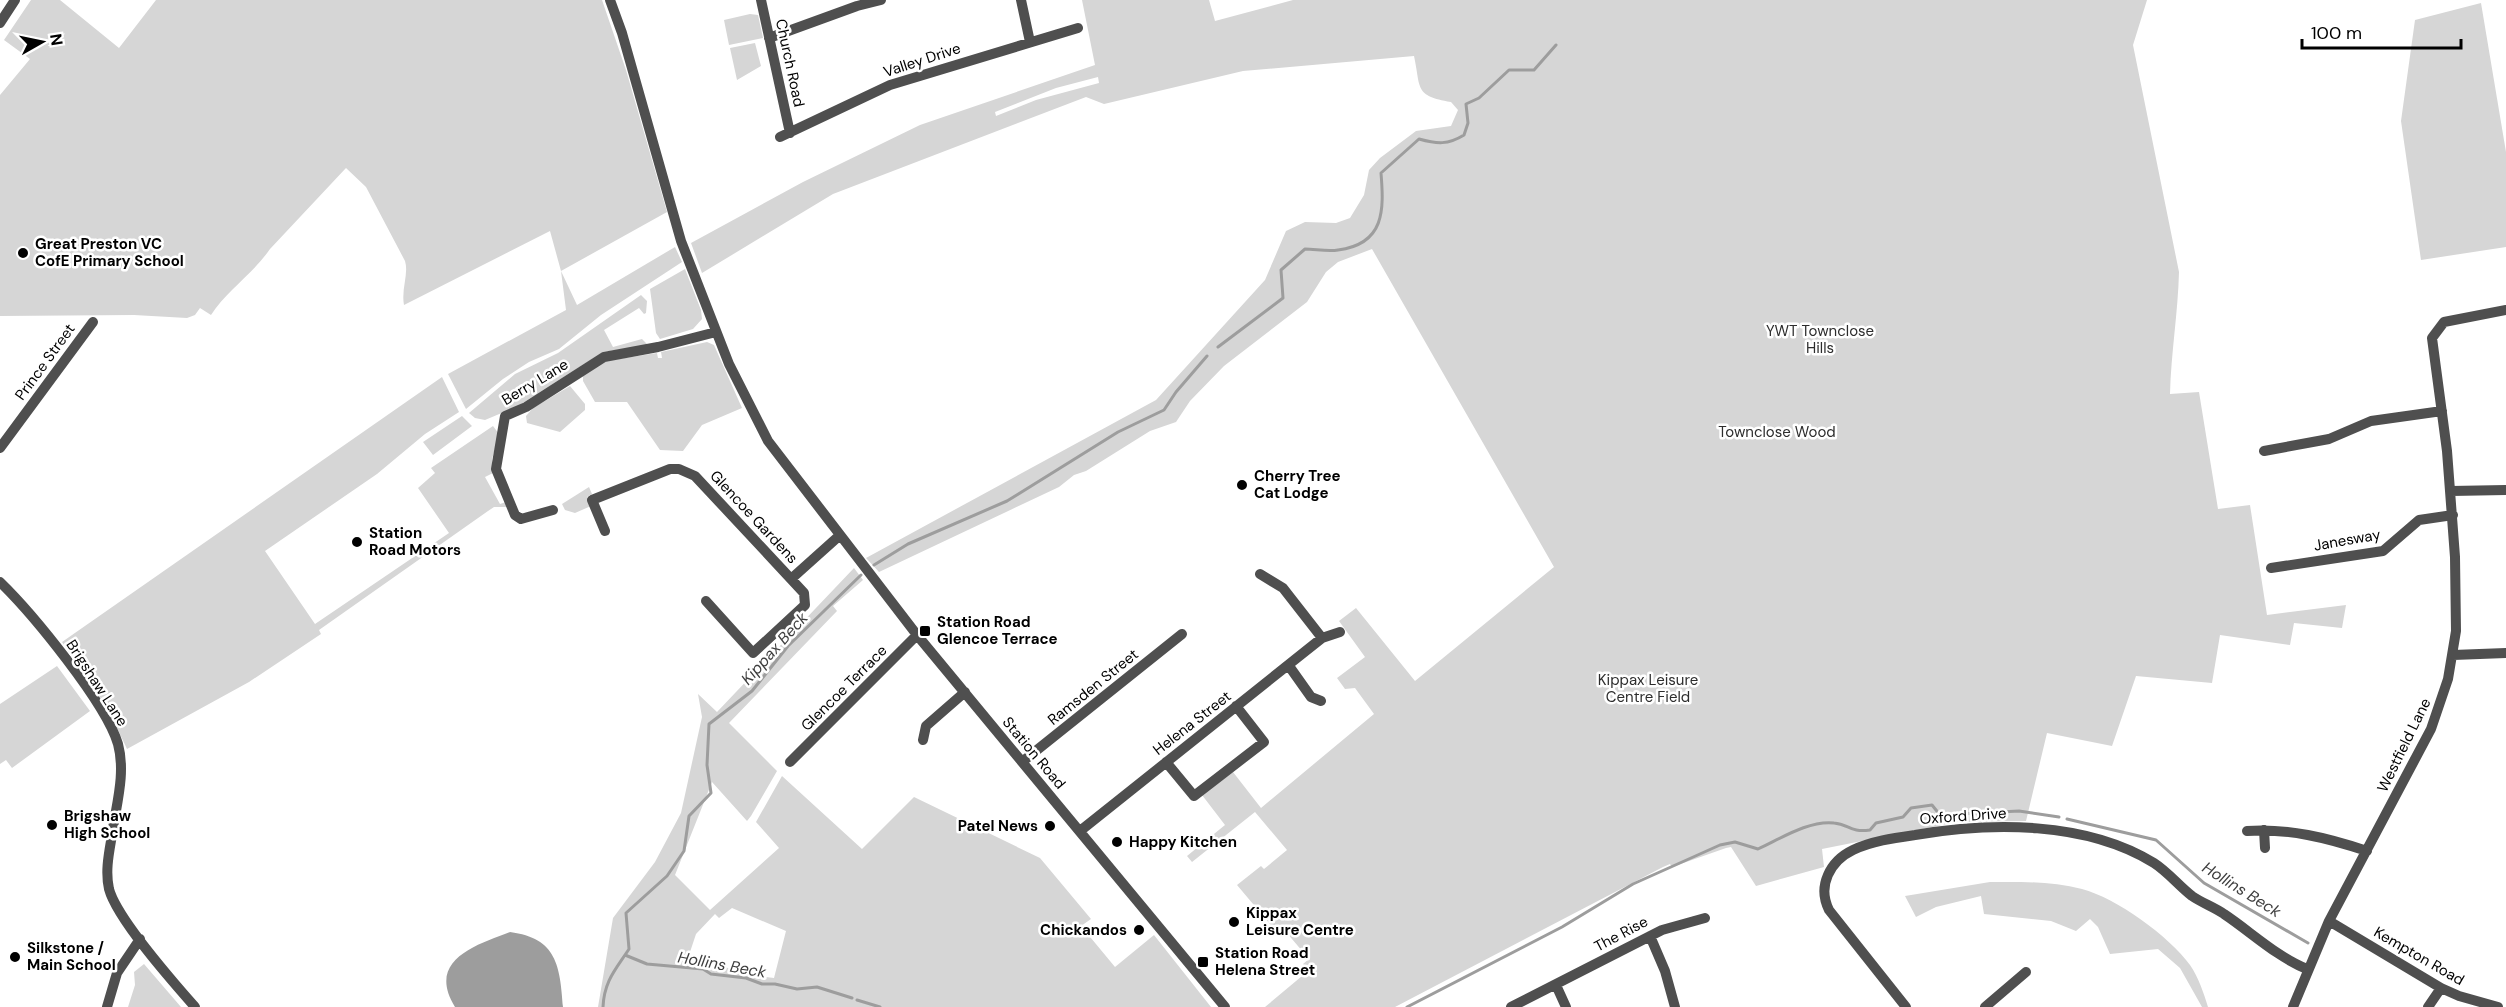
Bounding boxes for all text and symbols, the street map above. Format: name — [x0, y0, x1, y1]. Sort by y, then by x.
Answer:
north arrow — [12, 12, 72, 72]
scale bar — [2302, 12, 2461, 50]
street label: Church Road — [771, 17, 809, 109]
text: 100 m — [2311, 21, 2362, 45]
text: N — [45, 32, 68, 47]
street label: Valley Drive — [881, 38, 963, 82]
place label: Great Preston VC CofE Primary School — [35, 234, 184, 271]
marker: Great Preston VC CofE Primary School — [16, 246, 30, 260]
street label: Prince Street — [10, 320, 80, 404]
park label: YWT Townclose Hills — [1766, 321, 1874, 358]
street label: Berry Lane — [498, 354, 572, 410]
park label: Townclose Wood — [1718, 422, 1836, 442]
street label: Glencoe Gardens — [706, 466, 802, 568]
place label: Cherry Tree Cat Lodge — [1254, 466, 1341, 503]
marker: Cherry Tree Cat Lodge — [1235, 478, 1249, 492]
place label: Station Road Motors — [369, 523, 461, 560]
street label: Janesway — [2312, 524, 2383, 556]
marker: Station Road Motors — [350, 535, 364, 549]
water label: Kippax Beck — [736, 607, 813, 689]
place label: Station Road Glencoe Terrace — [937, 612, 1058, 649]
marker: Station Road Glencoe Terrace — [918, 624, 932, 638]
street label: Brigshaw Lane — [62, 636, 132, 730]
street label: Glencoe Terrace — [797, 641, 891, 735]
street label: Ramsden Street — [1044, 644, 1142, 730]
park label: Kippax Leisure Centre Field — [1598, 670, 1698, 707]
street label: Helena Street — [1149, 686, 1235, 760]
street label: Westfield Lane — [2373, 695, 2435, 795]
street label: Station Road — [998, 713, 1070, 793]
street label: Oxford Drive — [1919, 803, 2007, 829]
place label: Brigshaw High School — [64, 806, 150, 843]
place label: Patel News — [958, 816, 1038, 836]
marker: Brigshaw High School — [45, 818, 59, 832]
marker: Patel News — [1043, 819, 1057, 833]
place label: Happy Kitchen — [1129, 832, 1237, 852]
marker: Happy Kitchen — [1110, 835, 1124, 849]
water label: Hollins Beck — [2198, 857, 2286, 922]
place label: Kippax Leisure Centre — [1246, 903, 1354, 940]
street label: The Rise — [1591, 912, 1651, 956]
marker: Kippax Leisure Centre — [1227, 915, 1241, 929]
place label: Chickandos — [1040, 920, 1127, 940]
street label: Kempton Road — [2370, 922, 2468, 990]
marker: Chickandos — [1132, 923, 1146, 937]
place label: Silkstone / Main School — [27, 938, 116, 975]
place label: Station Road Helena Street — [1215, 943, 1315, 980]
water label: Hollins Beck — [676, 946, 769, 983]
marker: Silkstone / Main School — [8, 950, 22, 964]
marker: Station Road Helena Street — [1196, 955, 1210, 969]

